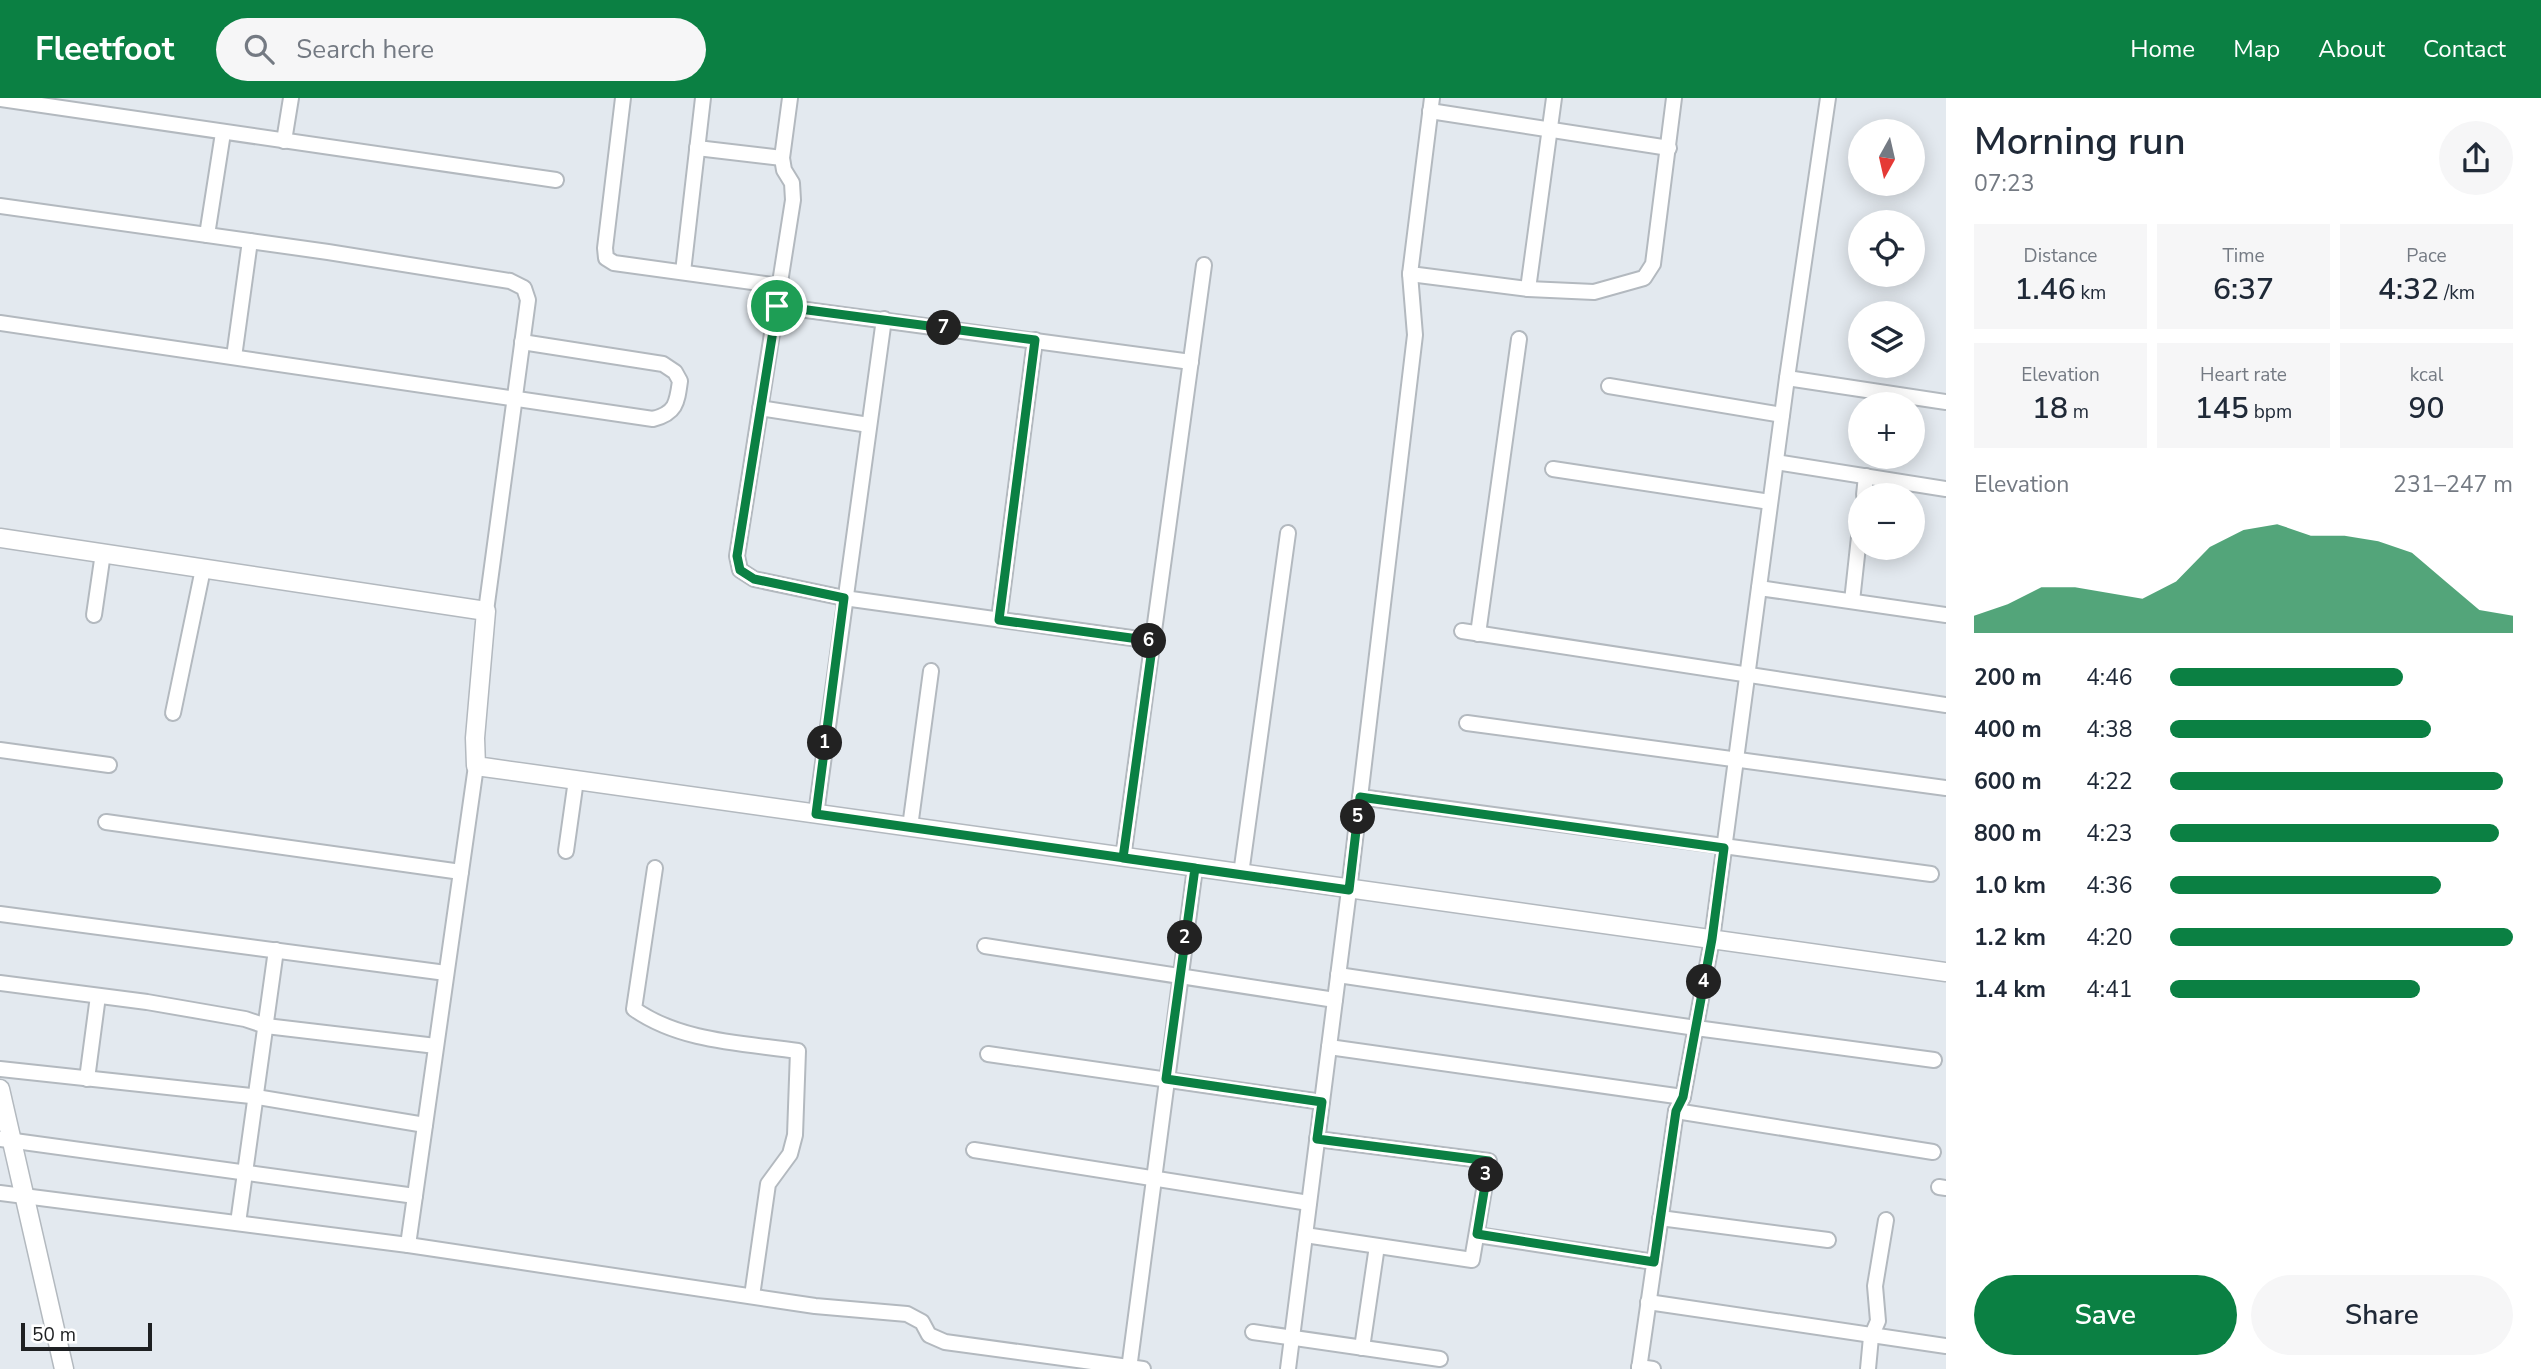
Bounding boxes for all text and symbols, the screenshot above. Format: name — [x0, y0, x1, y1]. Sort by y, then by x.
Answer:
search box — [216, 18, 706, 81]
text: Fleetfoot — [35, 27, 174, 72]
icon: search — [240, 30, 278, 68]
text: Search here — [296, 32, 434, 67]
text: Home — [2130, 33, 2195, 65]
text: Map — [2233, 33, 2280, 65]
text: About — [2318, 33, 2385, 65]
text: Contact — [2423, 33, 2506, 65]
text: Morning run — [1974, 116, 2186, 167]
north arrow — [1848, 119, 1925, 196]
map controls — [1848, 119, 1925, 560]
button: share — [2439, 121, 2513, 195]
text: 07:23 — [1974, 168, 2034, 199]
button: locate — [1848, 210, 1925, 287]
text: Distance — [2024, 243, 2097, 269]
text: Time — [2222, 243, 2265, 269]
text: Pace — [2406, 243, 2447, 269]
text: 1.46 — [2015, 269, 2076, 310]
text: 6:37 — [2213, 269, 2274, 310]
text: 4:32 — [2378, 269, 2439, 310]
pin — [747, 276, 807, 336]
text: km — [2076, 280, 2106, 306]
text: /km — [2439, 280, 2475, 306]
icon: arrive — [758, 287, 796, 325]
button: layers — [1848, 301, 1925, 378]
pin: 7 — [926, 310, 962, 345]
text: 7 — [938, 314, 949, 340]
text: Elevation — [2021, 362, 2100, 388]
text: Heart rate — [2200, 362, 2287, 388]
text: kcal — [2410, 362, 2443, 388]
text: 18 — [2032, 388, 2068, 429]
text: 145 — [2195, 388, 2249, 429]
text: 90 — [2409, 388, 2445, 429]
button: + — [1848, 392, 1925, 469]
text: m — [2068, 399, 2089, 425]
text: bpm — [2249, 399, 2292, 425]
text: Elevation — [1974, 469, 2069, 500]
text: 231–247 m — [2393, 469, 2513, 500]
button: − — [1848, 483, 1925, 560]
pin: 6 — [1132, 624, 1166, 658]
text: 6 — [1143, 627, 1154, 653]
text: 200 m — [1974, 662, 2042, 693]
text: 4:46 — [2086, 662, 2133, 693]
text: 400 m — [1974, 714, 2042, 745]
text: 4:38 — [2086, 714, 2133, 745]
pin: 1 — [808, 726, 842, 760]
text: 1 — [819, 729, 830, 755]
text: 600 m — [1974, 766, 2042, 797]
text: 4:22 — [2086, 766, 2133, 797]
pin: 5 — [1340, 800, 1376, 834]
text: 5 — [1352, 803, 1363, 829]
text: 800 m — [1974, 818, 2042, 849]
text: 4:23 — [2086, 818, 2133, 849]
text: 1.0 km — [1974, 870, 2046, 901]
text: 4:36 — [2086, 870, 2133, 901]
pin: 2 — [1168, 920, 1202, 956]
text: 1.2 km — [1974, 922, 2046, 953]
text: 4:20 — [2086, 922, 2133, 953]
text: 2 — [1179, 924, 1190, 950]
pin: 4 — [1686, 964, 1722, 1000]
text: 4 — [1698, 968, 1709, 994]
text: 1.4 km — [1974, 974, 2046, 1005]
text: 4:41 — [2086, 974, 2133, 1005]
pin: 3 — [1468, 1158, 1504, 1192]
text: 3 — [1480, 1161, 1491, 1187]
button: Save — [1974, 1275, 2237, 1355]
button: Share — [2251, 1275, 2513, 1355]
scale bar — [21, 1320, 152, 1352]
text: 50 m — [32, 1322, 76, 1348]

